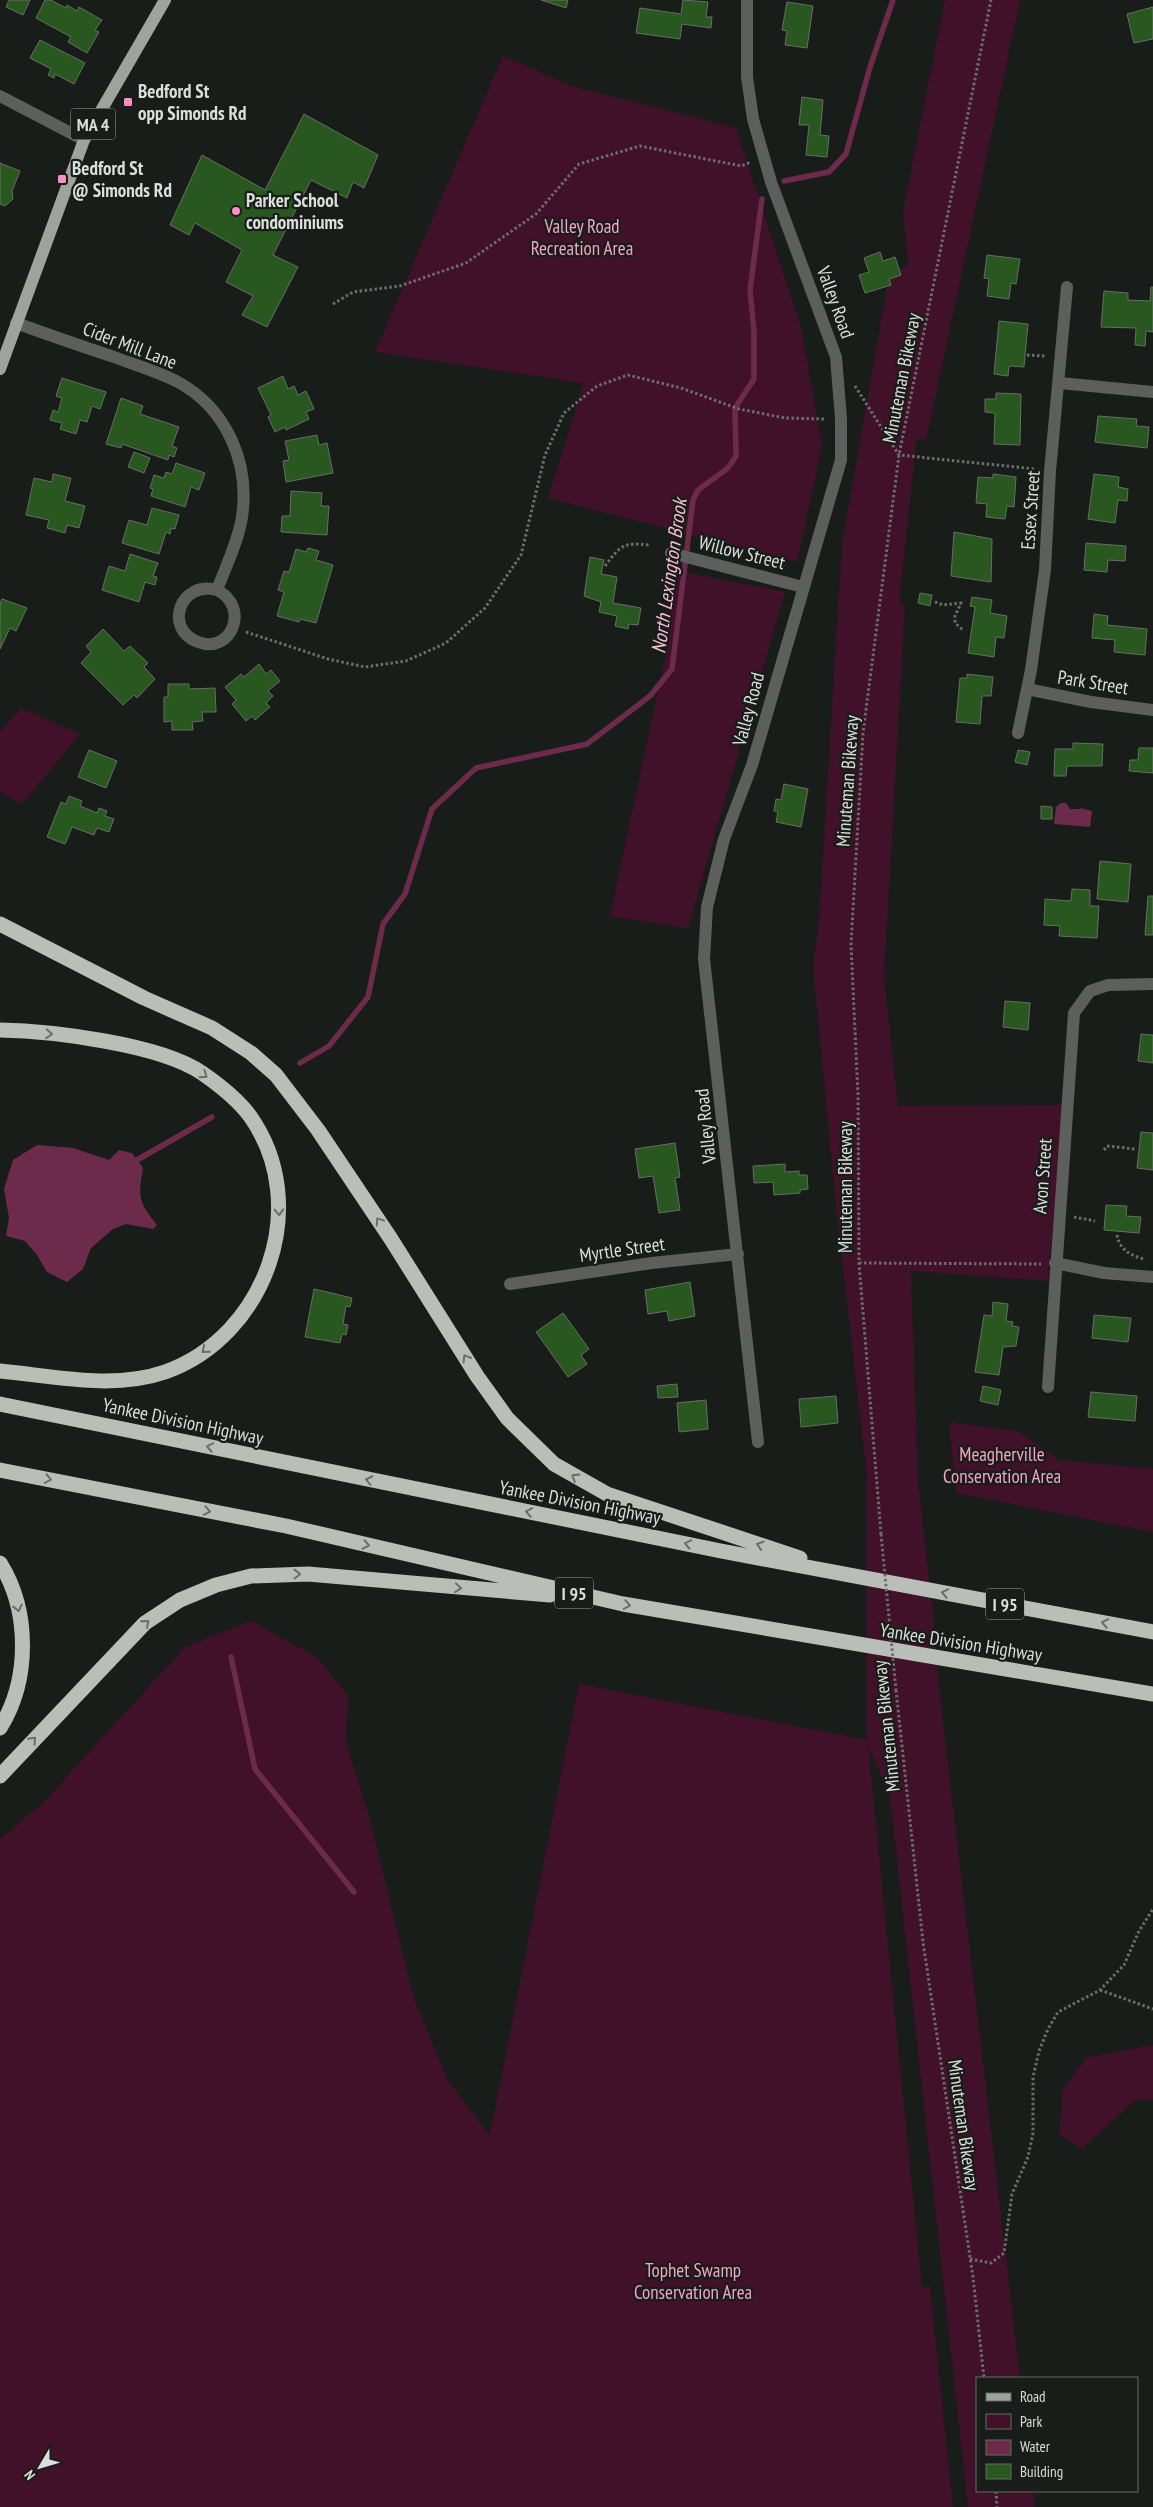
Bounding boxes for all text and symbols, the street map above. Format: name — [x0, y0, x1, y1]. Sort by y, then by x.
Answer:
place label: Bedford St opp Simonds Rd — [138, 79, 247, 125]
marker: Bedford St opp Simonds Rd — [122, 96, 134, 108]
road number: MA 4 — [70, 108, 116, 140]
place label: Bedford St @ Simonds Rd — [72, 156, 172, 202]
marker: Bedford St @ Simonds Rd — [56, 173, 68, 185]
place label: Parker School condominiums — [246, 188, 344, 234]
marker: Parker School condominiums — [230, 205, 242, 217]
park label: Valley Road Recreation Area — [531, 214, 633, 260]
street label: Valley Road — [812, 262, 860, 341]
street label: Minuteman Bikeway — [877, 310, 926, 445]
street label: Cider Mill Lane — [80, 316, 180, 374]
street label: Essex Street — [1015, 469, 1045, 550]
water label: North Lexington Brook — [645, 495, 693, 655]
street label: Willow Street — [696, 530, 788, 574]
street label: Park Street — [1056, 665, 1131, 700]
street label: Valley Road — [726, 670, 769, 749]
street label: Minuteman Bikeway — [830, 713, 864, 848]
one-way arrow — [45, 1028, 53, 1039]
one-way arrow — [198, 1069, 208, 1078]
street label: Valley Road — [689, 1087, 721, 1166]
street label: Minuteman Bikeway — [833, 1120, 857, 1253]
street label: Avon Street — [1027, 1137, 1057, 1215]
one-way arrow — [273, 1208, 284, 1216]
one-way arrow — [376, 1218, 385, 1227]
street label: Myrtle Street — [578, 1231, 667, 1267]
one-way arrow — [202, 1344, 211, 1353]
one-way arrow — [463, 1355, 473, 1364]
street label: Yankee Division Highway — [100, 1392, 266, 1450]
one-way arrow — [206, 1442, 215, 1453]
park label: Meagherville Conservation Area — [943, 1442, 1061, 1488]
one-way arrow — [571, 1473, 580, 1483]
one-way arrow — [43, 1474, 52, 1484]
one-way arrow — [365, 1475, 374, 1485]
street label: Yankee Division Highway — [497, 1475, 664, 1530]
one-way arrow — [203, 1505, 212, 1515]
one-way arrow — [524, 1508, 533, 1518]
one-way arrow — [362, 1539, 371, 1550]
one-way arrow — [683, 1540, 692, 1550]
one-way arrow — [756, 1541, 765, 1551]
one-way arrow — [293, 1569, 301, 1579]
road number: I 95 — [555, 1578, 593, 1609]
one-way arrow — [455, 1582, 463, 1593]
road number: I 95 — [986, 1588, 1024, 1620]
one-way arrow — [941, 1589, 950, 1599]
one-way arrow — [622, 1599, 631, 1609]
one-way arrow — [12, 1604, 23, 1613]
street label: Yankee Division Highway — [878, 1617, 1045, 1667]
one-way arrow — [1101, 1618, 1110, 1629]
one-way arrow — [140, 1620, 149, 1629]
street label: Minuteman Bikeway — [867, 1658, 905, 1793]
one-way arrow — [27, 1737, 36, 1746]
street label: Minuteman Bikeway — [943, 2058, 985, 2193]
park label: Tophet Swamp Conservation Area — [634, 2258, 752, 2304]
legend — [976, 2377, 1138, 2492]
text: Road — [1020, 2387, 1046, 2406]
text: Park — [1020, 2412, 1042, 2431]
text: Water — [1020, 2437, 1051, 2456]
north arrow — [15, 2442, 65, 2492]
text: Building — [1020, 2462, 1063, 2481]
text: N — [20, 2466, 39, 2484]

